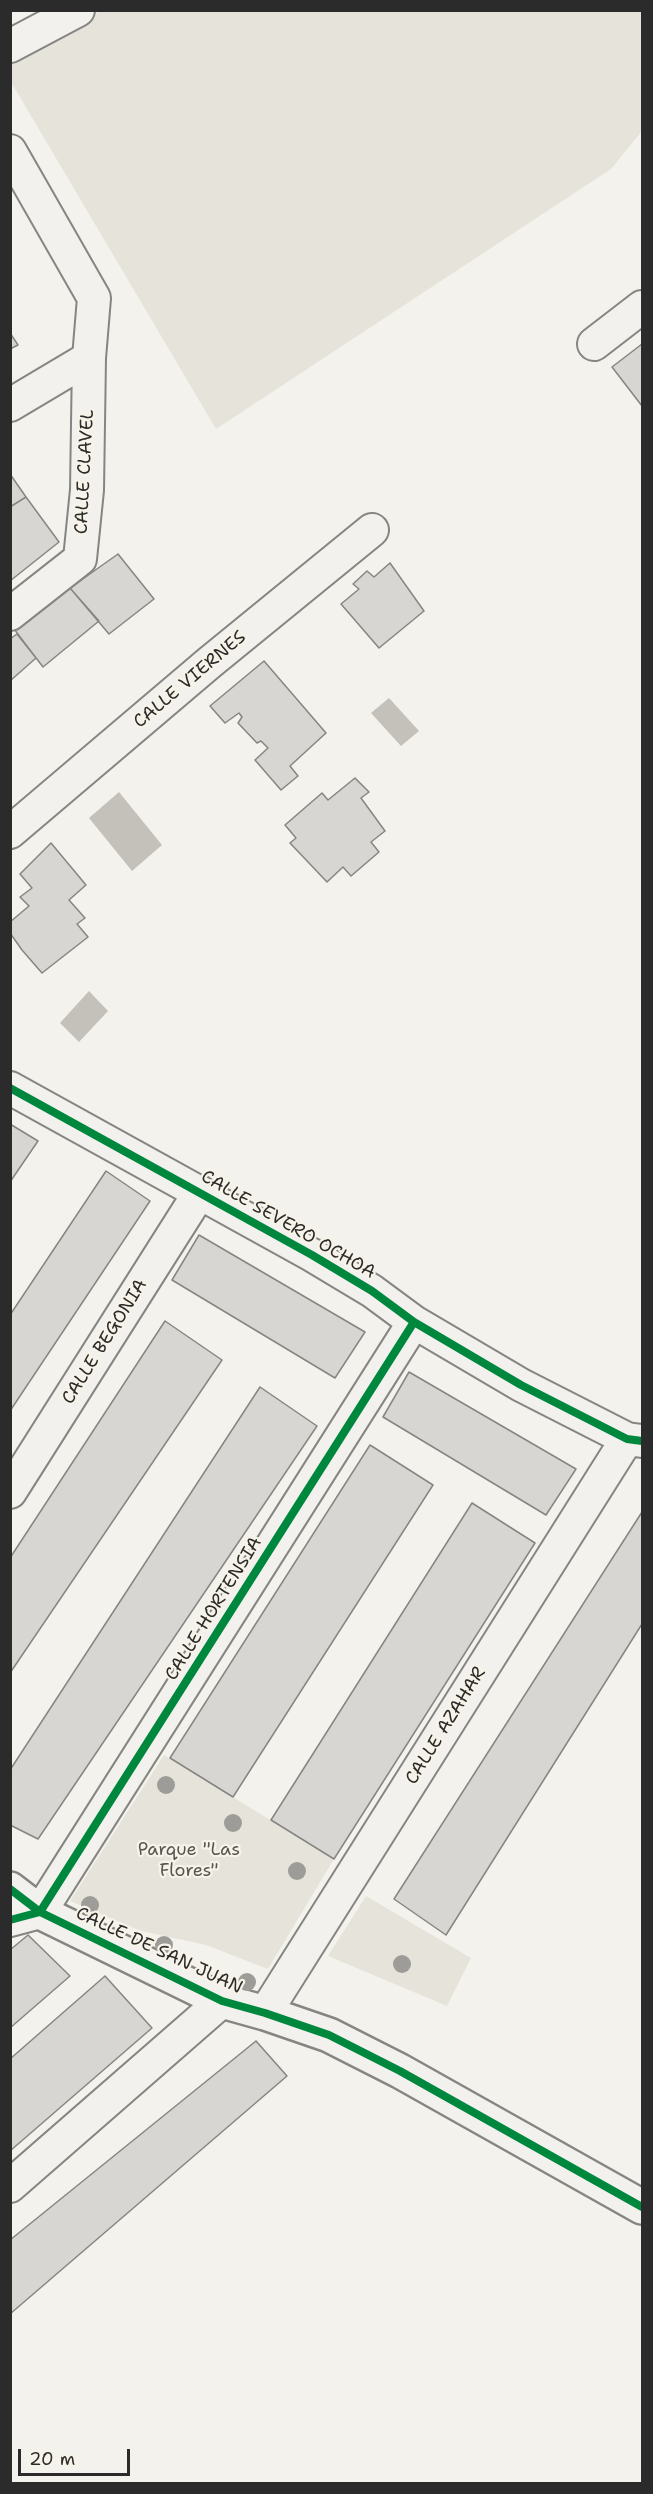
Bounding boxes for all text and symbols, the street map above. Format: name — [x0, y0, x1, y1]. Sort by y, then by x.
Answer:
street label: CALLE CLAVEL — [71, 409, 99, 535]
street label: CALLE VIERNES — [130, 627, 250, 733]
street label: CALLE SEVERO OCHOA — [197, 1166, 379, 1284]
street label: CALLE BEGONIA — [58, 1275, 152, 1409]
street label: CALLE HORTENSIA — [161, 1533, 267, 1685]
street label: CALLE AZAHAR — [401, 1663, 491, 1789]
park label: Parque "Las Flores" — [138, 1839, 240, 1882]
street label: CALLE DE SAN JUAN — [72, 1903, 246, 1999]
scale bar — [21, 2437, 134, 2475]
text: 20 m — [29, 2447, 75, 2471]

